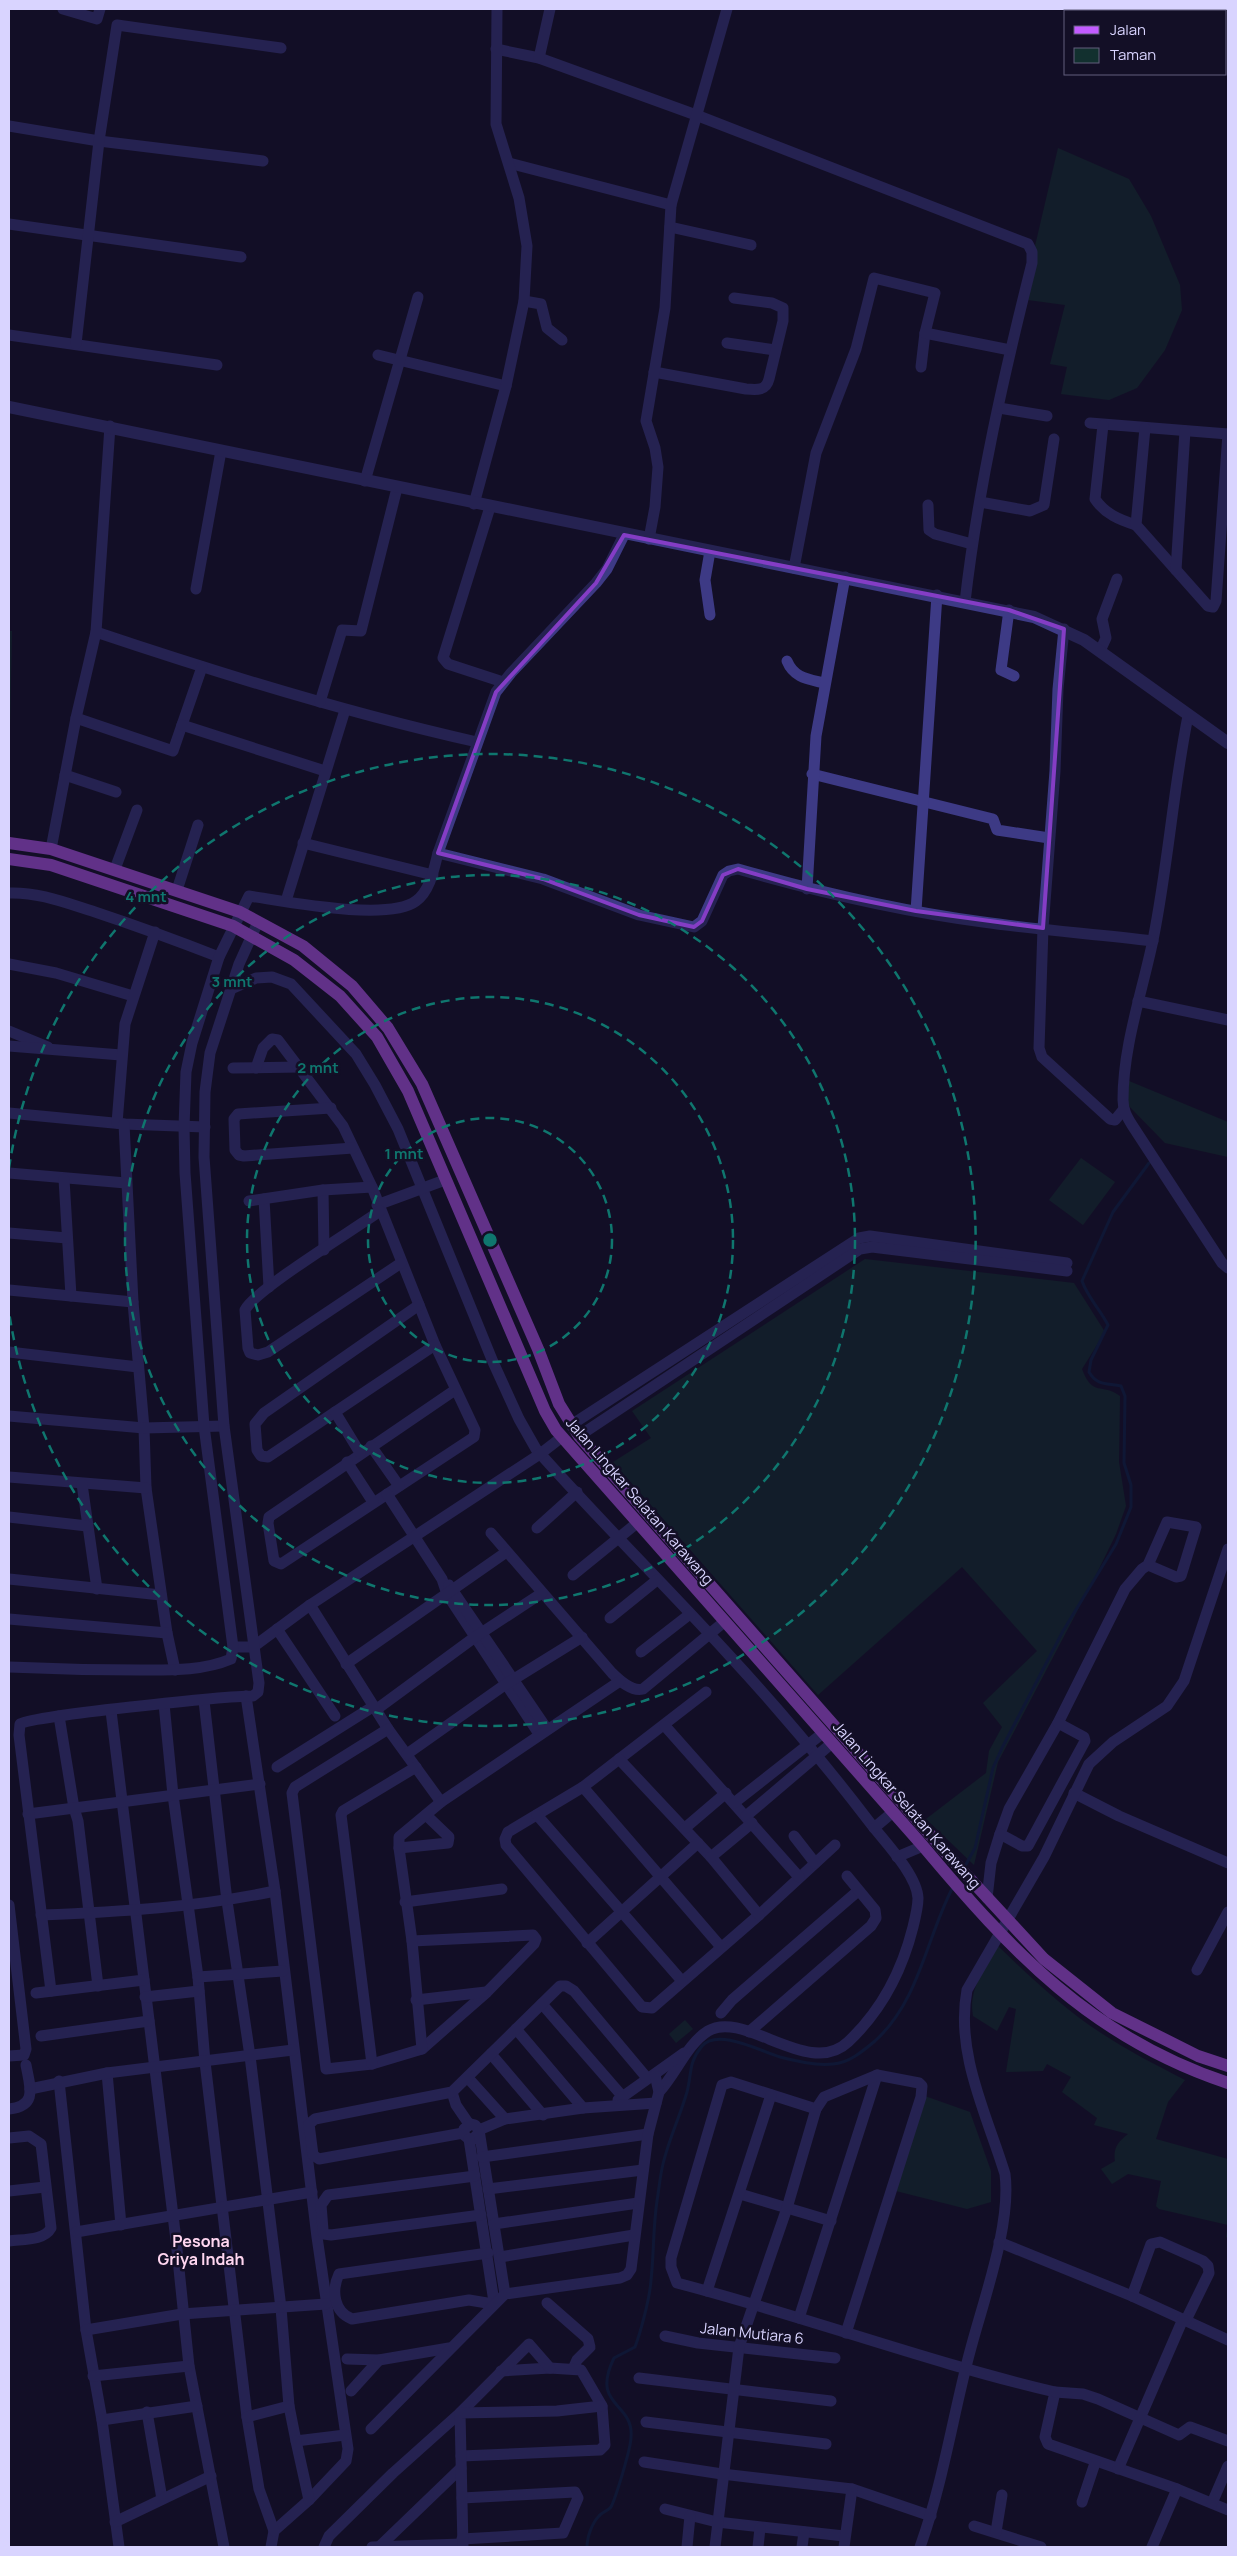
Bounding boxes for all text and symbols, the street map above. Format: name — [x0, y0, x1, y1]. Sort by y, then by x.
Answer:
legend — [1064, 10, 1227, 75]
text: Jalan — [1110, 19, 1146, 40]
text: Taman — [1110, 44, 1156, 65]
text: 4 mnt — [125, 886, 167, 907]
text: 3 mnt — [211, 971, 253, 992]
text: 2 mnt — [297, 1057, 339, 1078]
text: 1 mnt — [385, 1143, 423, 1164]
centre of rings — [481, 1231, 499, 1249]
street label: Jalan Lingkar Selatan Karawang — [561, 1413, 719, 1589]
street label: Jalan Lingkar Selatan Karawang — [828, 1717, 986, 1893]
district label: Pesona Griya Indah — [157, 2230, 245, 2270]
street label: Jalan Mutiara 6 — [699, 2317, 805, 2349]

